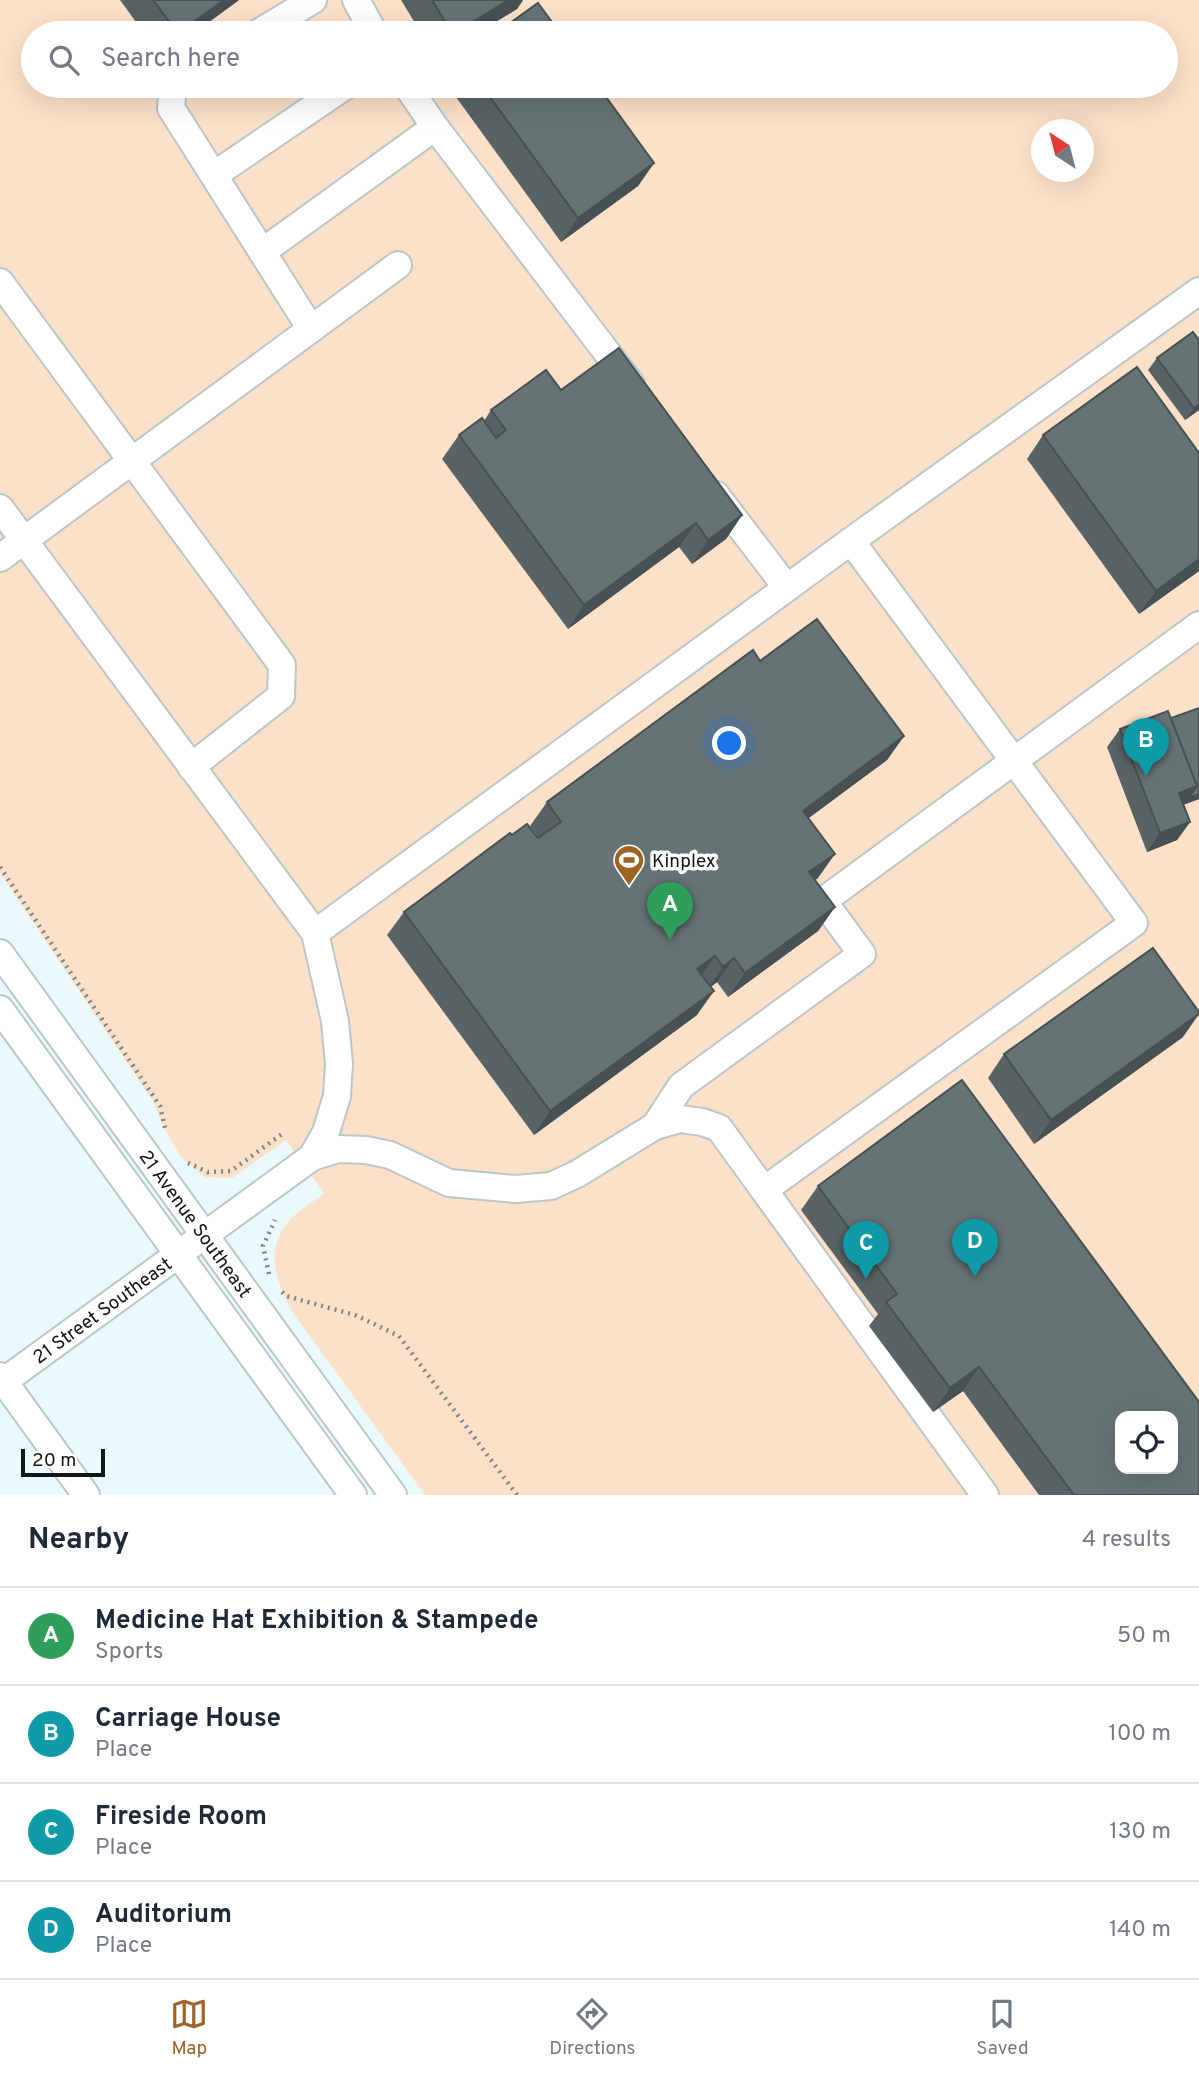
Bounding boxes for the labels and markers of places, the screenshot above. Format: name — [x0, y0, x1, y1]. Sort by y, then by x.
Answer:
pin: B — [1123, 718, 1169, 776]
sports icon: Kinplex — [612, 843, 646, 887]
place label: Kinplex — [652, 850, 716, 874]
pin: A — [647, 882, 693, 940]
pin: D — [952, 1219, 998, 1277]
pin: C — [843, 1221, 889, 1279]

